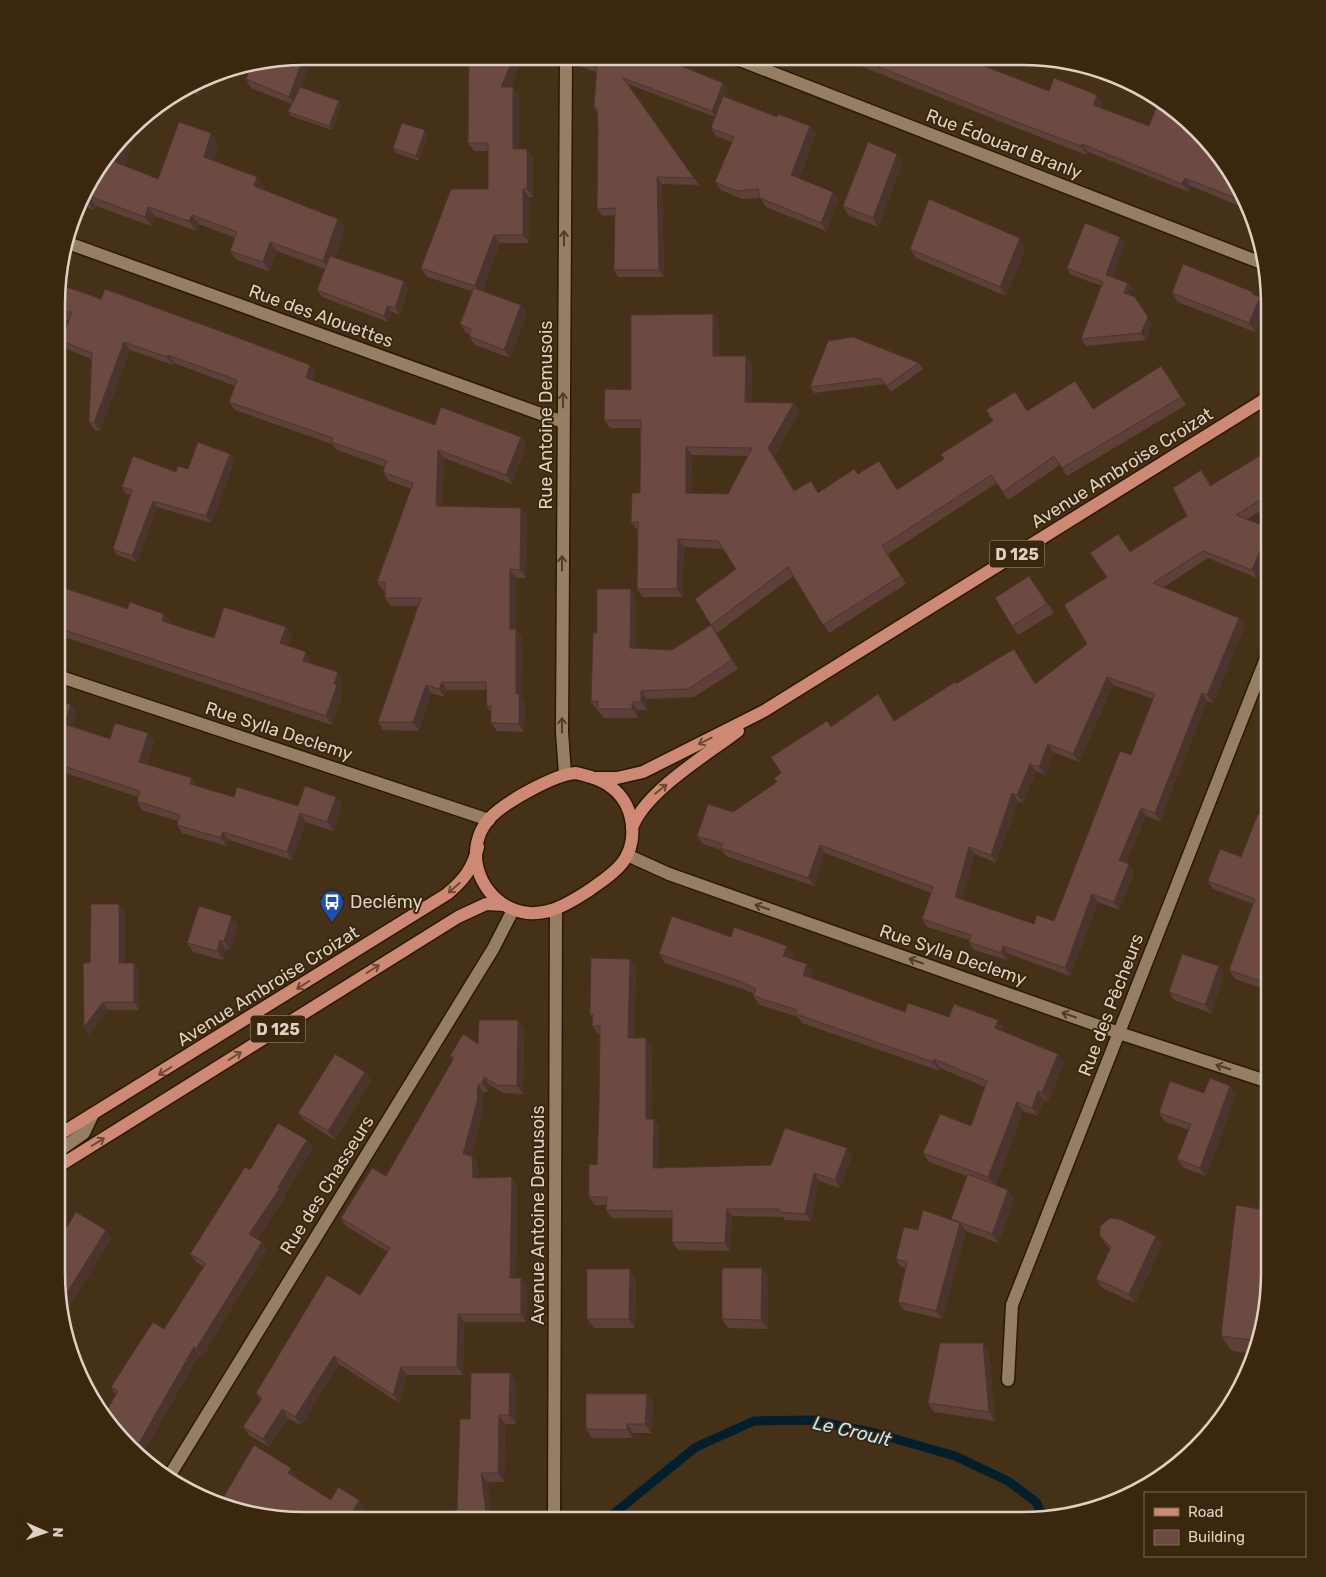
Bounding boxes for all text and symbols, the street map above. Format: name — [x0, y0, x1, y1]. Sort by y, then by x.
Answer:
street label: Rue Édouard Branly — [923, 104, 1085, 184]
one-way arrow — [559, 230, 569, 246]
street label: Rue des Alouettes — [246, 280, 396, 352]
street label: Rue Antoine Demusois — [535, 321, 557, 509]
one-way arrow — [558, 392, 568, 408]
street label: Avenue Ambroise Croizat — [1027, 403, 1217, 533]
road number: D 125 — [990, 540, 1044, 568]
one-way arrow — [557, 555, 567, 571]
street label: Rue Sylla Declemy — [202, 697, 356, 765]
one-way arrow — [557, 717, 567, 734]
one-way arrow — [698, 737, 713, 746]
one-way arrow — [654, 784, 667, 795]
one-way arrow — [448, 882, 461, 894]
bus stop icon: Declémy — [319, 889, 345, 923]
place label: Declémy — [350, 891, 423, 913]
one-way arrow — [755, 902, 771, 911]
street label: Rue Sylla Declemy — [877, 920, 1029, 990]
street label: Avenue Ambroise Croizat — [173, 921, 363, 1051]
street label: Rue des Pêcheurs — [1074, 931, 1148, 1079]
one-way arrow — [908, 956, 924, 965]
one-way arrow — [366, 964, 380, 974]
one-way arrow — [296, 980, 310, 990]
one-way arrow — [1062, 1010, 1077, 1019]
road number: D 125 — [250, 1016, 306, 1042]
one-way arrow — [228, 1050, 242, 1060]
one-way arrow — [1216, 1062, 1231, 1071]
one-way arrow — [158, 1066, 172, 1076]
street label: Avenue Antoine Demusois — [527, 1105, 549, 1325]
street label: Rue des Chasseurs — [275, 1111, 379, 1259]
one-way arrow — [90, 1137, 104, 1147]
water label: Le Croult — [811, 1411, 894, 1451]
legend — [1144, 1492, 1306, 1557]
text: Road — [1188, 1503, 1224, 1521]
north arrow — [20, 1507, 70, 1557]
text: N — [49, 1527, 66, 1538]
text: Building — [1188, 1528, 1245, 1546]

